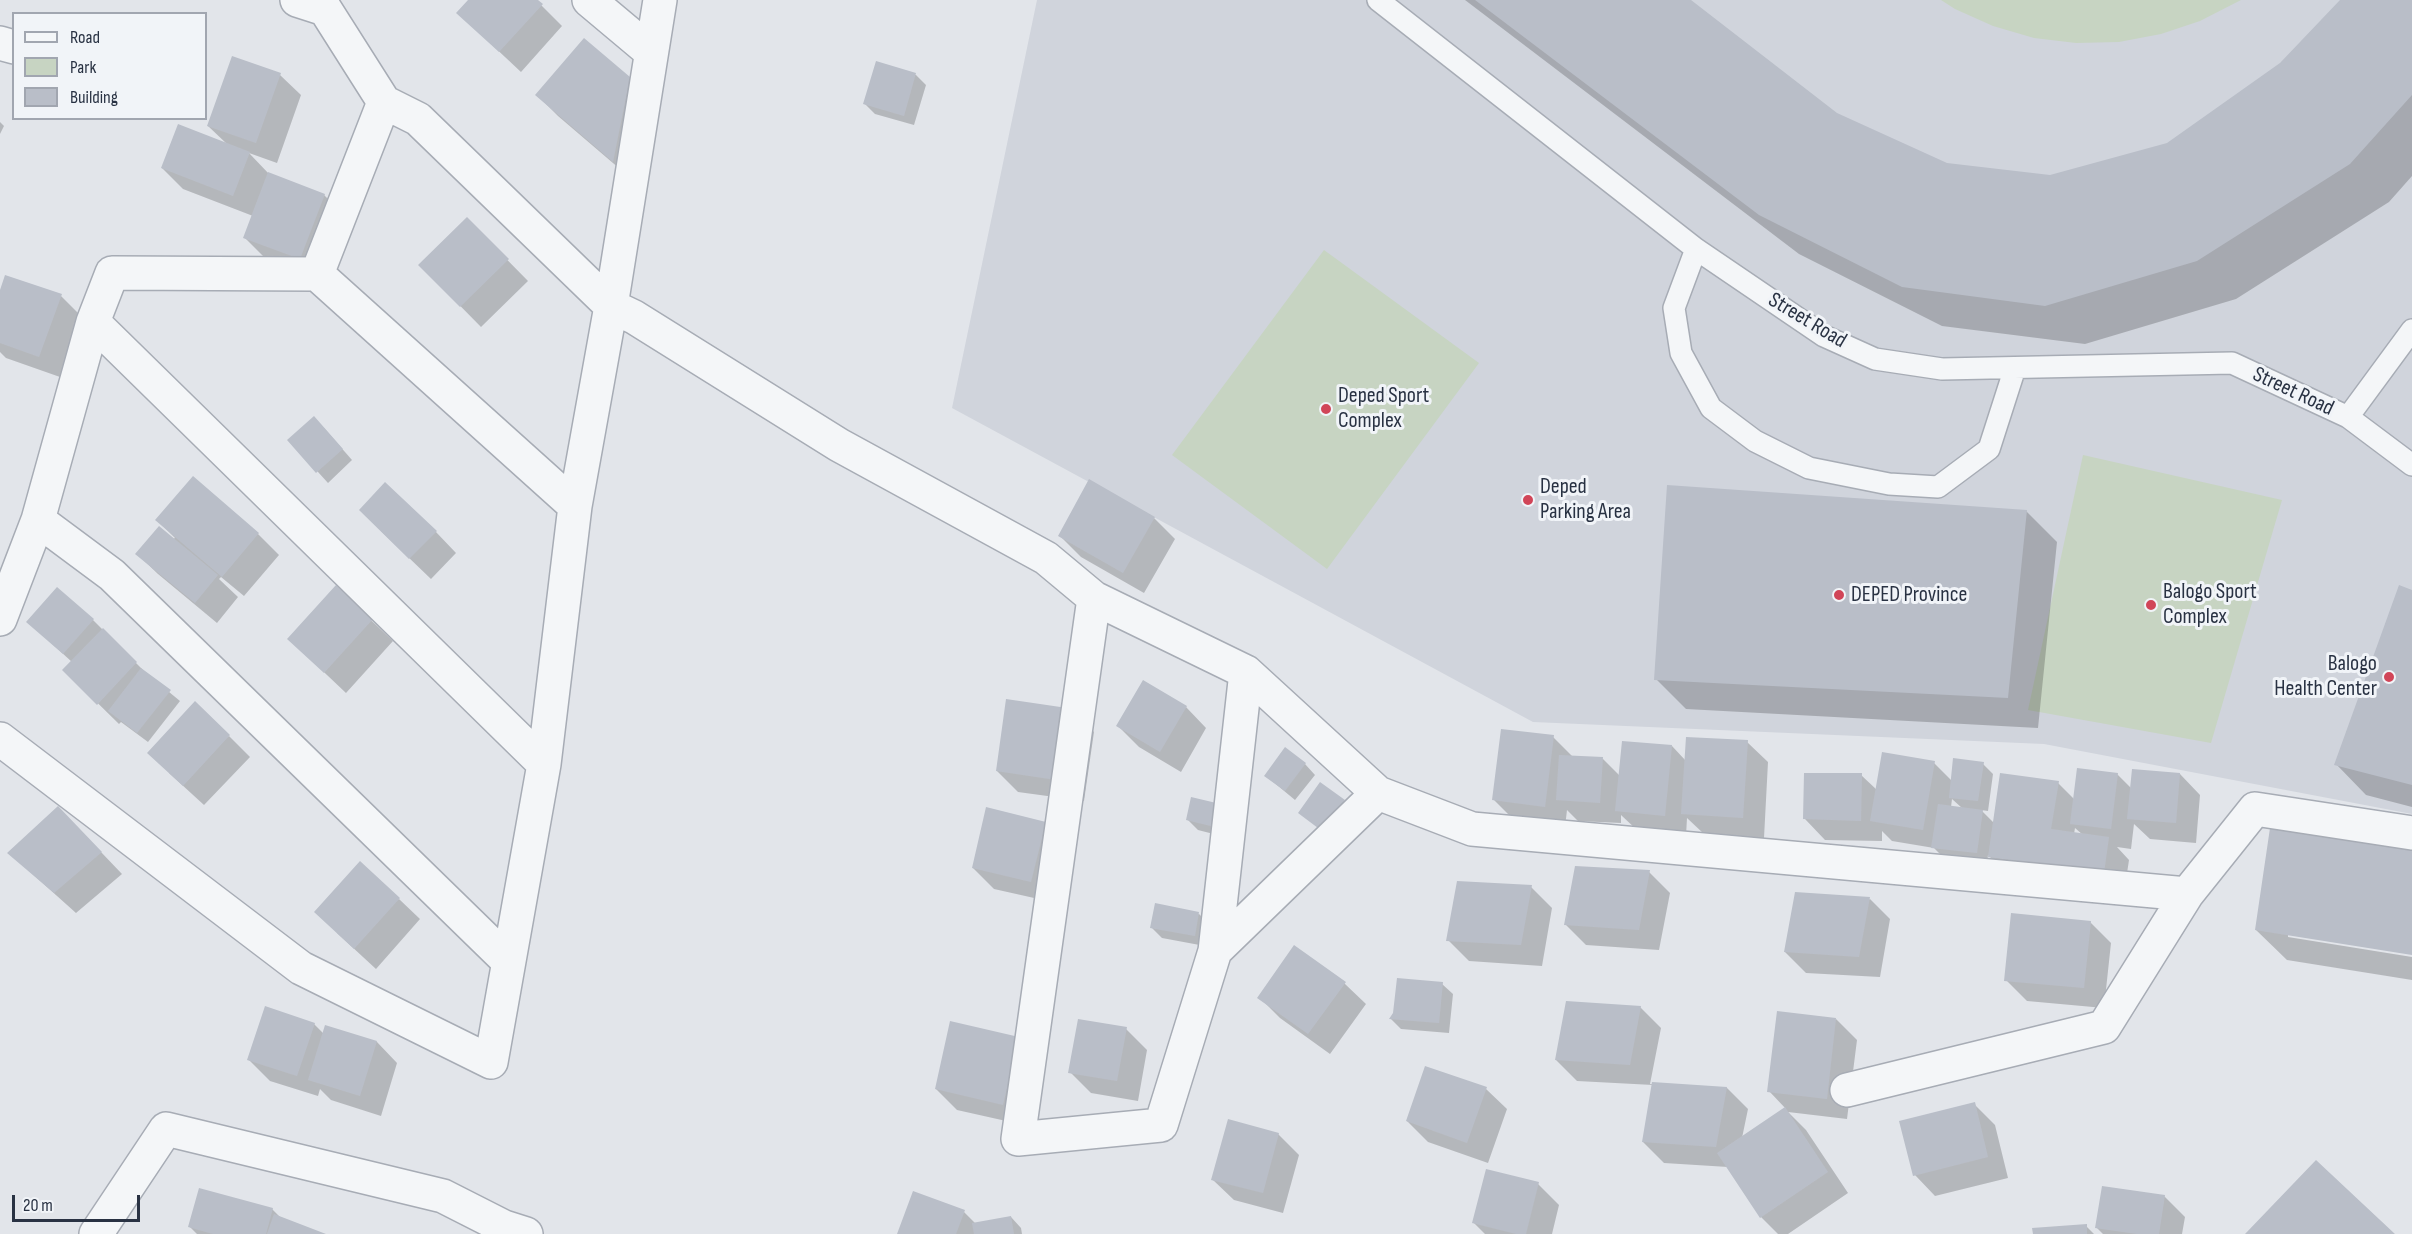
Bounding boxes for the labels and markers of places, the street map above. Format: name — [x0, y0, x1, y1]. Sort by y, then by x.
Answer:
place label: Deped Sport Complex — [1338, 383, 1429, 434]
marker: Deped Sport Complex — [1319, 402, 1333, 416]
place label: Deped Parking Area — [1540, 474, 1631, 526]
marker: Deped Parking Area — [1521, 493, 1535, 507]
place label: Balogo Sport Complex — [2163, 579, 2257, 630]
place label: DEPED Province — [1851, 582, 1967, 608]
marker: DEPED Province — [1832, 588, 1846, 602]
marker: Balogo Sport Complex — [2144, 598, 2158, 612]
place label: Balogo Health Center — [2274, 651, 2377, 702]
marker: Balogo Health Center — [2382, 670, 2396, 684]

